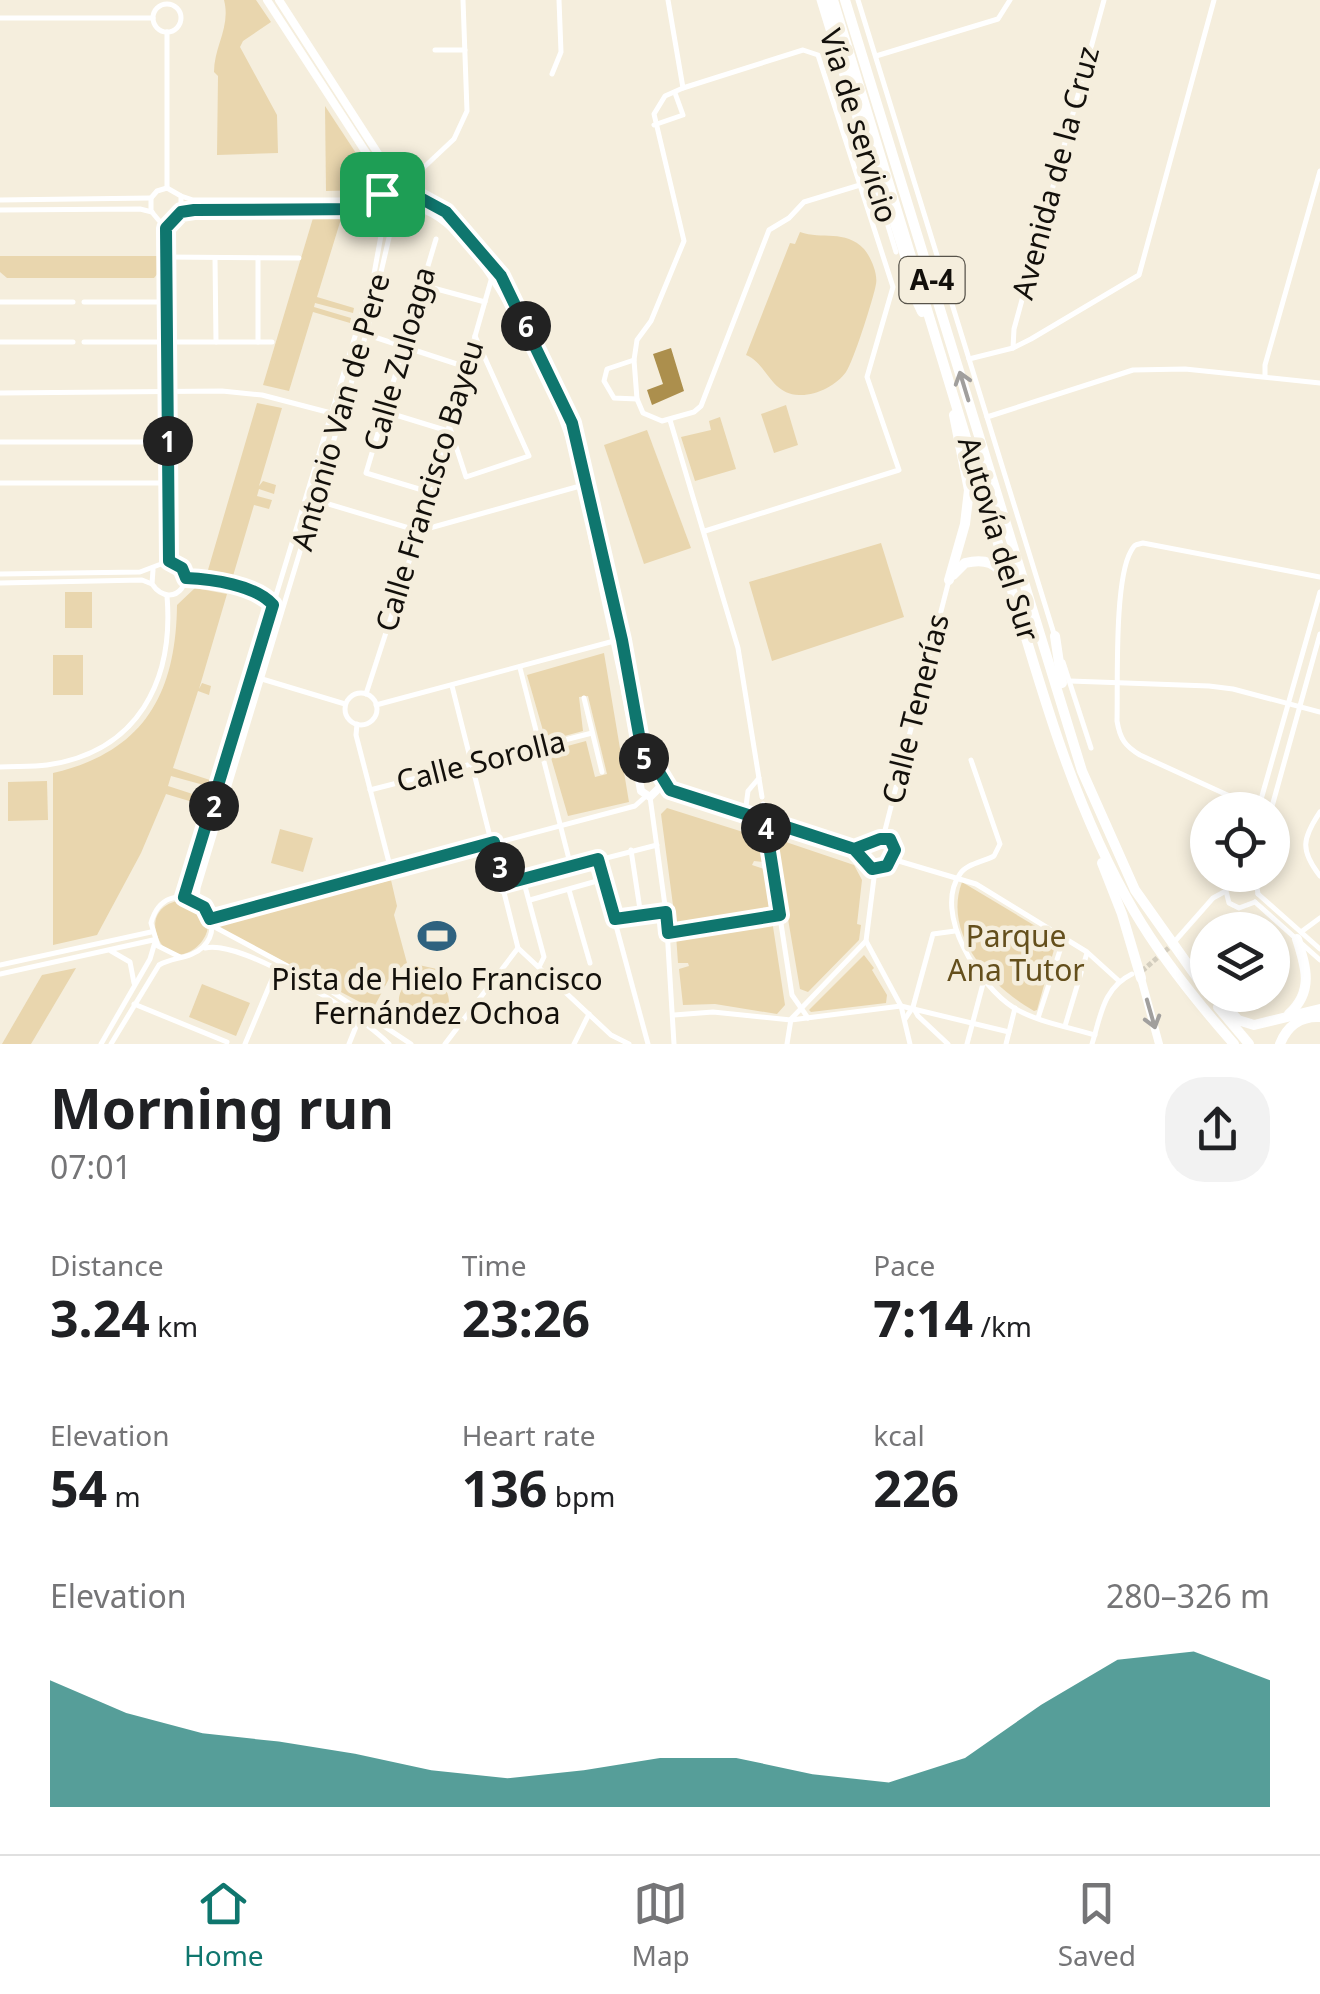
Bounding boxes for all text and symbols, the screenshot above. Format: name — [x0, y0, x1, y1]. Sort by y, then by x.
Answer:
street label: Vía de servicio — [811, 24, 908, 227]
street label: Avenida de la Cruz — [1001, 42, 1108, 304]
pin — [340, 152, 425, 237]
icon: arrive — [355, 167, 410, 222]
road number: A-4 — [900, 257, 964, 303]
street label: Calle Zuloaga — [353, 262, 444, 455]
street label: Antonio Van de Pere — [280, 268, 399, 555]
pin: 6 — [501, 301, 551, 351]
text: 6 — [518, 307, 534, 345]
street label: Calle Francisco Bayeu — [365, 335, 492, 636]
one-way arrow — [954, 371, 972, 402]
pin: 1 — [143, 416, 193, 466]
text: 1 — [160, 422, 176, 460]
street label: Autovía del Sur — [949, 431, 1050, 646]
street label: Calle Tenerías — [871, 609, 958, 808]
street label: Calle Sorolla — [392, 720, 569, 801]
pin: 5 — [619, 733, 669, 783]
text: 5 — [636, 739, 652, 777]
pin: 2 — [189, 781, 239, 831]
text: 2 — [206, 787, 222, 825]
map controls — [1190, 792, 1290, 1012]
button: locate — [1190, 792, 1290, 892]
pin: 4 — [741, 803, 791, 853]
text: 4 — [758, 809, 774, 847]
pin: 3 — [475, 842, 525, 892]
text: 3 — [492, 848, 508, 886]
button: layers — [1190, 912, 1290, 1012]
sports icon: Pista de Hielo Francisco Fernández Ochoa — [416, 915, 458, 957]
park label: Parque Ana Tutor — [947, 915, 1085, 990]
place label: Pista de Hielo Francisco Fernández Ochoa — [271, 958, 603, 1033]
one-way arrow — [1143, 998, 1161, 1029]
text: Morning run — [50, 1070, 394, 1145]
button: share — [1165, 1077, 1270, 1182]
text: 07:01 — [50, 1145, 132, 1188]
text: Distance — [50, 1246, 163, 1284]
text: Time — [462, 1246, 526, 1284]
text: Pace — [873, 1246, 935, 1284]
text: 3.24 — [50, 1284, 150, 1352]
text: 23:26 — [462, 1284, 590, 1352]
text: 7:14 — [873, 1284, 973, 1352]
text: km — [150, 1307, 198, 1345]
text: /km — [973, 1307, 1032, 1345]
text: Elevation — [50, 1416, 170, 1454]
text: Heart rate — [462, 1416, 595, 1454]
text: kcal — [873, 1416, 925, 1454]
text: 54 — [50, 1454, 107, 1522]
text: 136 — [462, 1454, 547, 1522]
text: 226 — [873, 1454, 959, 1522]
text: m — [107, 1477, 141, 1515]
text: bpm — [547, 1477, 615, 1515]
text: Elevation — [50, 1574, 187, 1617]
text: 280–326 m — [1106, 1574, 1270, 1617]
tab: Home — [184, 1876, 264, 1974]
tab: Map — [632, 1876, 690, 1974]
tab: Saved — [1058, 1876, 1136, 1974]

